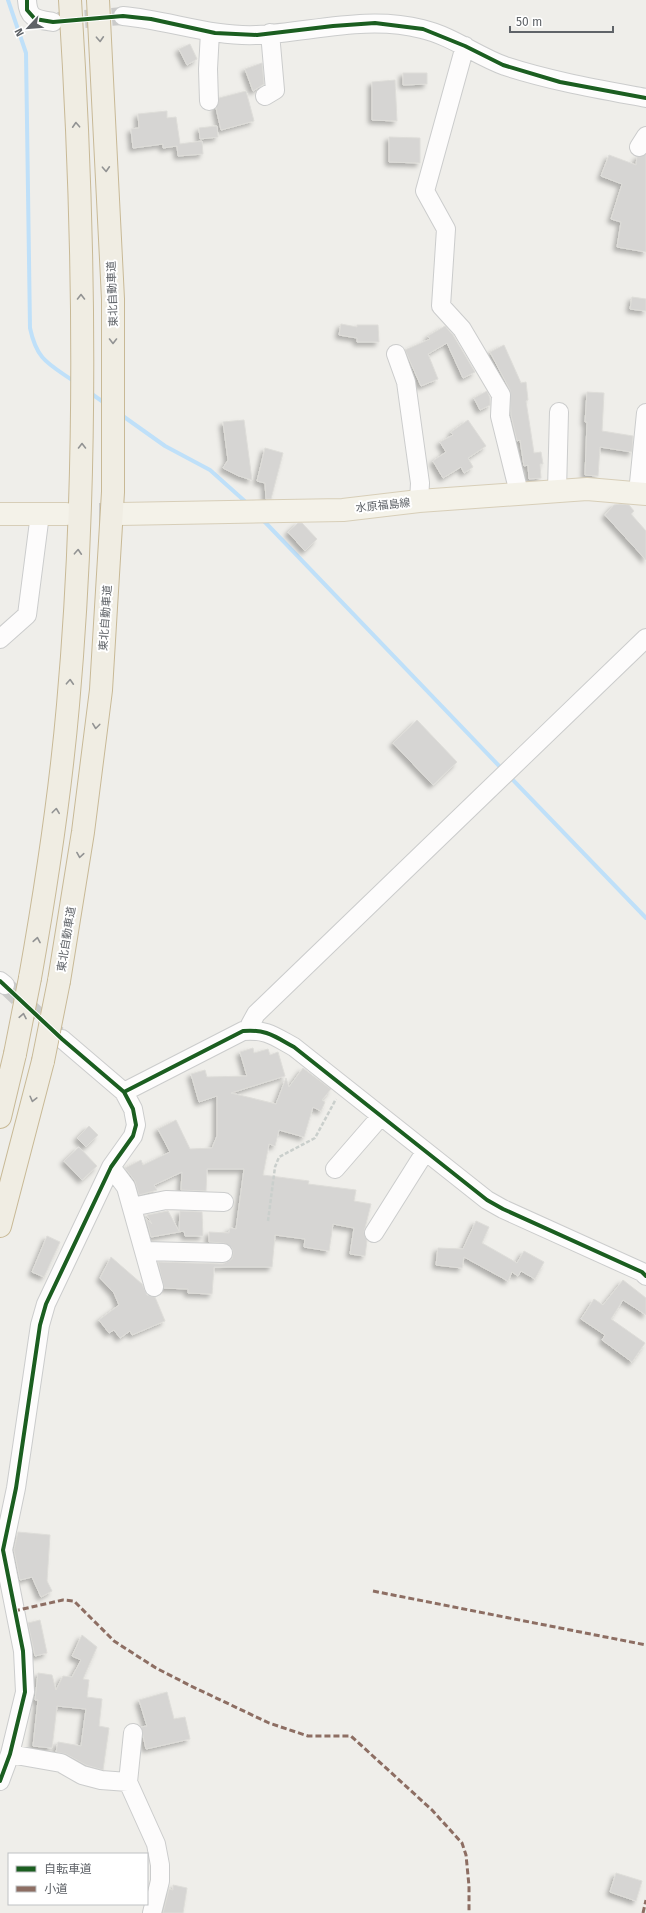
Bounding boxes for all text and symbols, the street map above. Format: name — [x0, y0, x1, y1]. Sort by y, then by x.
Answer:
north arrow — [8, 8, 48, 48]
scale bar — [510, 8, 613, 34]
text: 50 m — [516, 15, 542, 29]
text: N — [12, 26, 27, 38]
one-way arrow — [95, 36, 104, 42]
one-way arrow — [72, 122, 81, 128]
one-way arrow — [102, 166, 110, 172]
street label: 東北自動車道 — [105, 261, 120, 327]
one-way arrow — [77, 294, 85, 300]
one-way arrow — [109, 338, 117, 344]
one-way arrow — [78, 443, 86, 449]
street label: 水原福島線 — [355, 496, 411, 515]
one-way arrow — [73, 549, 82, 555]
street label: 東北自動車道 — [97, 585, 114, 651]
one-way arrow — [65, 679, 74, 685]
one-way arrow — [92, 723, 101, 729]
one-way arrow — [51, 808, 60, 814]
one-way arrow — [76, 852, 84, 858]
street label: 東北自動車道 — [55, 905, 78, 973]
one-way arrow — [32, 937, 41, 943]
one-way arrow — [18, 1013, 26, 1019]
one-way arrow — [29, 1095, 38, 1102]
legend — [8, 1853, 148, 1905]
text: 自転車道 — [44, 1862, 92, 1876]
text: 小道 — [44, 1882, 68, 1896]

